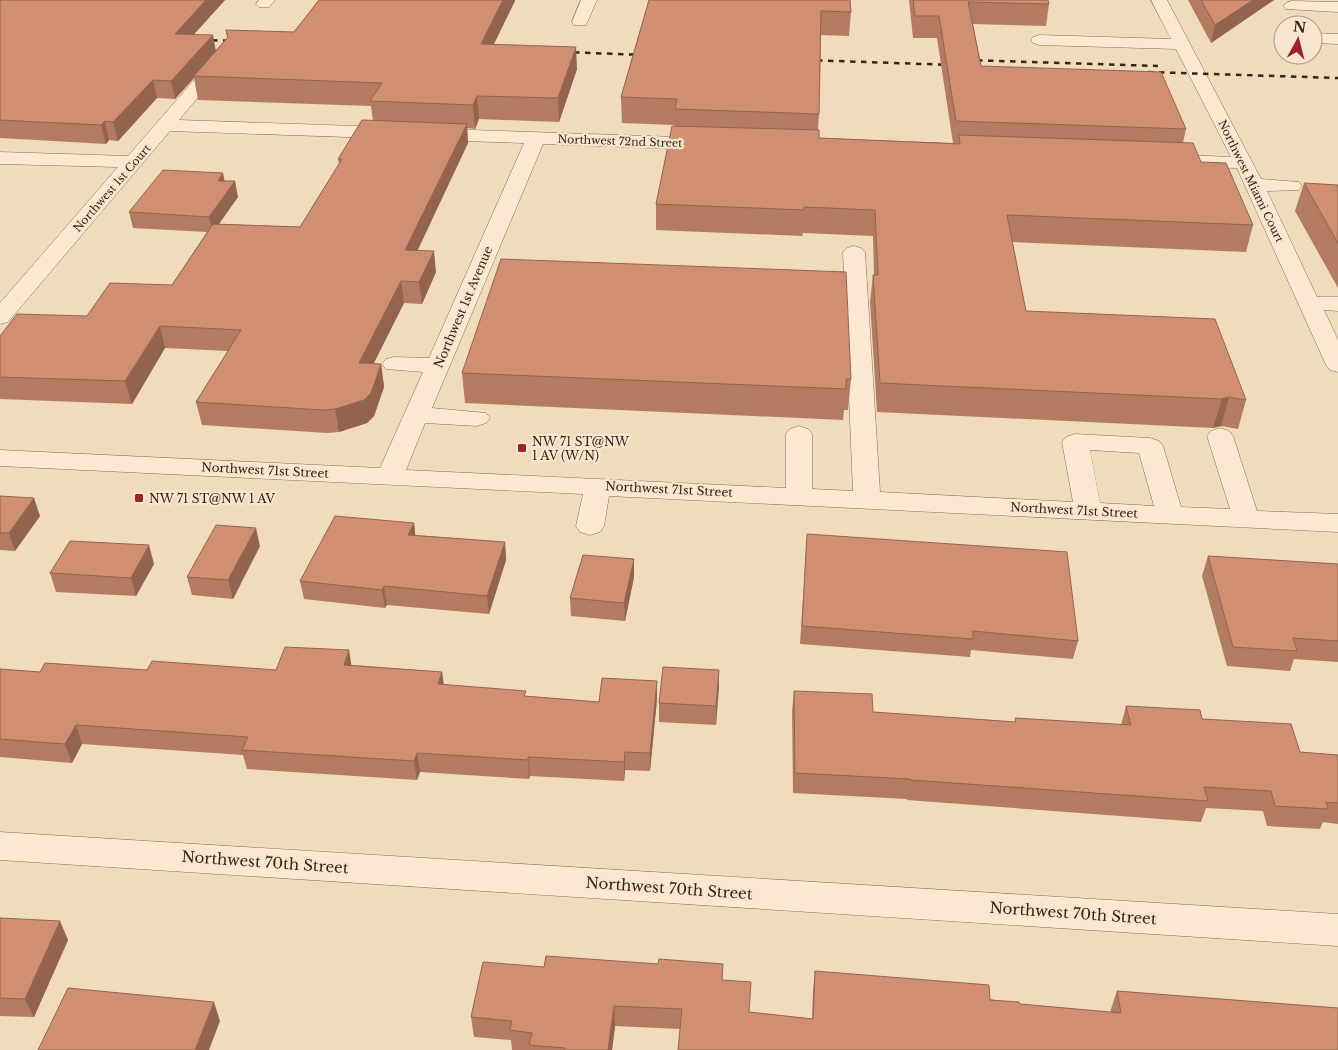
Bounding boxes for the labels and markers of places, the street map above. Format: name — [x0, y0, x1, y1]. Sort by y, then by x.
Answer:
place label: NW 71 ST@NW 1 AV (W/N) — [532, 434, 630, 463]
marker: NW 71 ST@NW 1 AV (W/N) — [516, 442, 528, 454]
place label: NW 71 ST@NW 1 AV — [149, 491, 276, 506]
marker: NW 71 ST@NW 1 AV — [133, 492, 145, 504]

